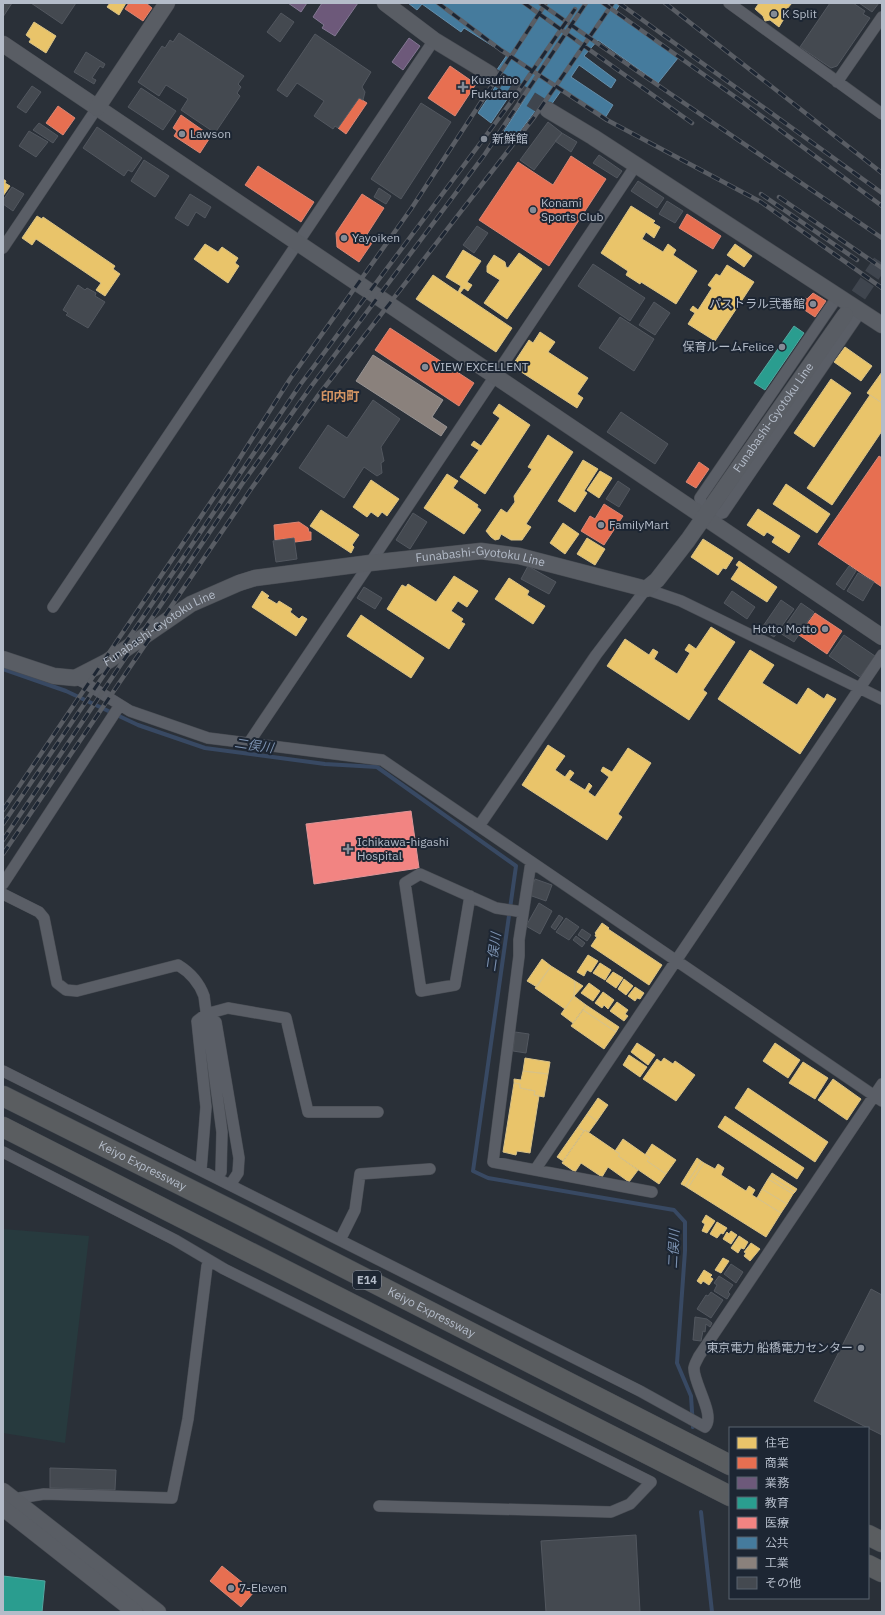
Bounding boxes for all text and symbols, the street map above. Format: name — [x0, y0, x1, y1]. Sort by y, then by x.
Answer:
place label: K Split — [782, 6, 817, 21]
marker: K Split — [769, 9, 779, 19]
place label: Kusurino Fukutaro — [471, 72, 519, 101]
marker: Kusurino Fukutaro — [458, 82, 468, 92]
place label: Lawson — [190, 126, 231, 141]
marker: Lawson — [177, 129, 187, 139]
place label: 新鮮館 — [492, 131, 528, 146]
marker: 新鮮館 — [479, 134, 489, 144]
place label: Konami Sports Club — [541, 195, 604, 224]
marker: Konami Sports Club — [528, 205, 538, 215]
place label: Yayoiken — [352, 230, 400, 245]
marker: Yayoiken — [339, 233, 349, 243]
place label: パストラル弐番館 — [709, 296, 805, 311]
marker: パストラル弐番館 — [808, 299, 818, 309]
place label: 保育ルームFelice — [683, 339, 774, 354]
marker: 保育ルームFelice — [777, 342, 787, 352]
place label: VIEW EXCELLENT — [433, 359, 529, 374]
street label: Funabashi-Gyotoku Line — [729, 359, 817, 475]
marker: VIEW EXCELLENT — [420, 362, 430, 372]
district label: 印内町 — [320, 388, 360, 405]
place label: FamilyMart — [609, 517, 669, 532]
marker: FamilyMart — [596, 520, 606, 530]
street label: Funabashi-Gyotoku Line — [415, 543, 547, 570]
street label: Funabashi-Gyotoku Line — [100, 586, 218, 669]
place label: Hotto Motto — [753, 621, 817, 636]
marker: Hotto Motto — [820, 624, 830, 634]
water label: 二俣川 — [233, 734, 276, 757]
place label: Ichikawa-higashi Hospital — [357, 834, 449, 863]
marker: Ichikawa-higashi Hospital — [342, 843, 354, 855]
water label: 二俣川 — [482, 930, 505, 973]
street label: Keiyo Expressway — [96, 1137, 189, 1194]
water label: 二俣川 — [664, 1227, 683, 1269]
road number: E14 — [353, 1271, 381, 1289]
street label: Keiyo Expressway — [385, 1283, 478, 1341]
place label: 東京電力 船橋電力センター — [706, 1340, 853, 1355]
marker: 東京電力 船橋電力センター — [856, 1343, 866, 1353]
legend — [729, 1427, 869, 1599]
text: 住宅 — [765, 1435, 789, 1450]
text: 商業 — [765, 1455, 789, 1470]
text: 業務 — [765, 1475, 789, 1490]
text: 教育 — [765, 1495, 789, 1510]
text: 医療 — [765, 1515, 789, 1530]
text: 公共 — [765, 1535, 789, 1550]
text: 工業 — [765, 1555, 789, 1570]
text: その他 — [765, 1575, 801, 1590]
place label: 7-Eleven — [239, 1580, 287, 1595]
marker: 7-Eleven — [226, 1583, 236, 1593]

